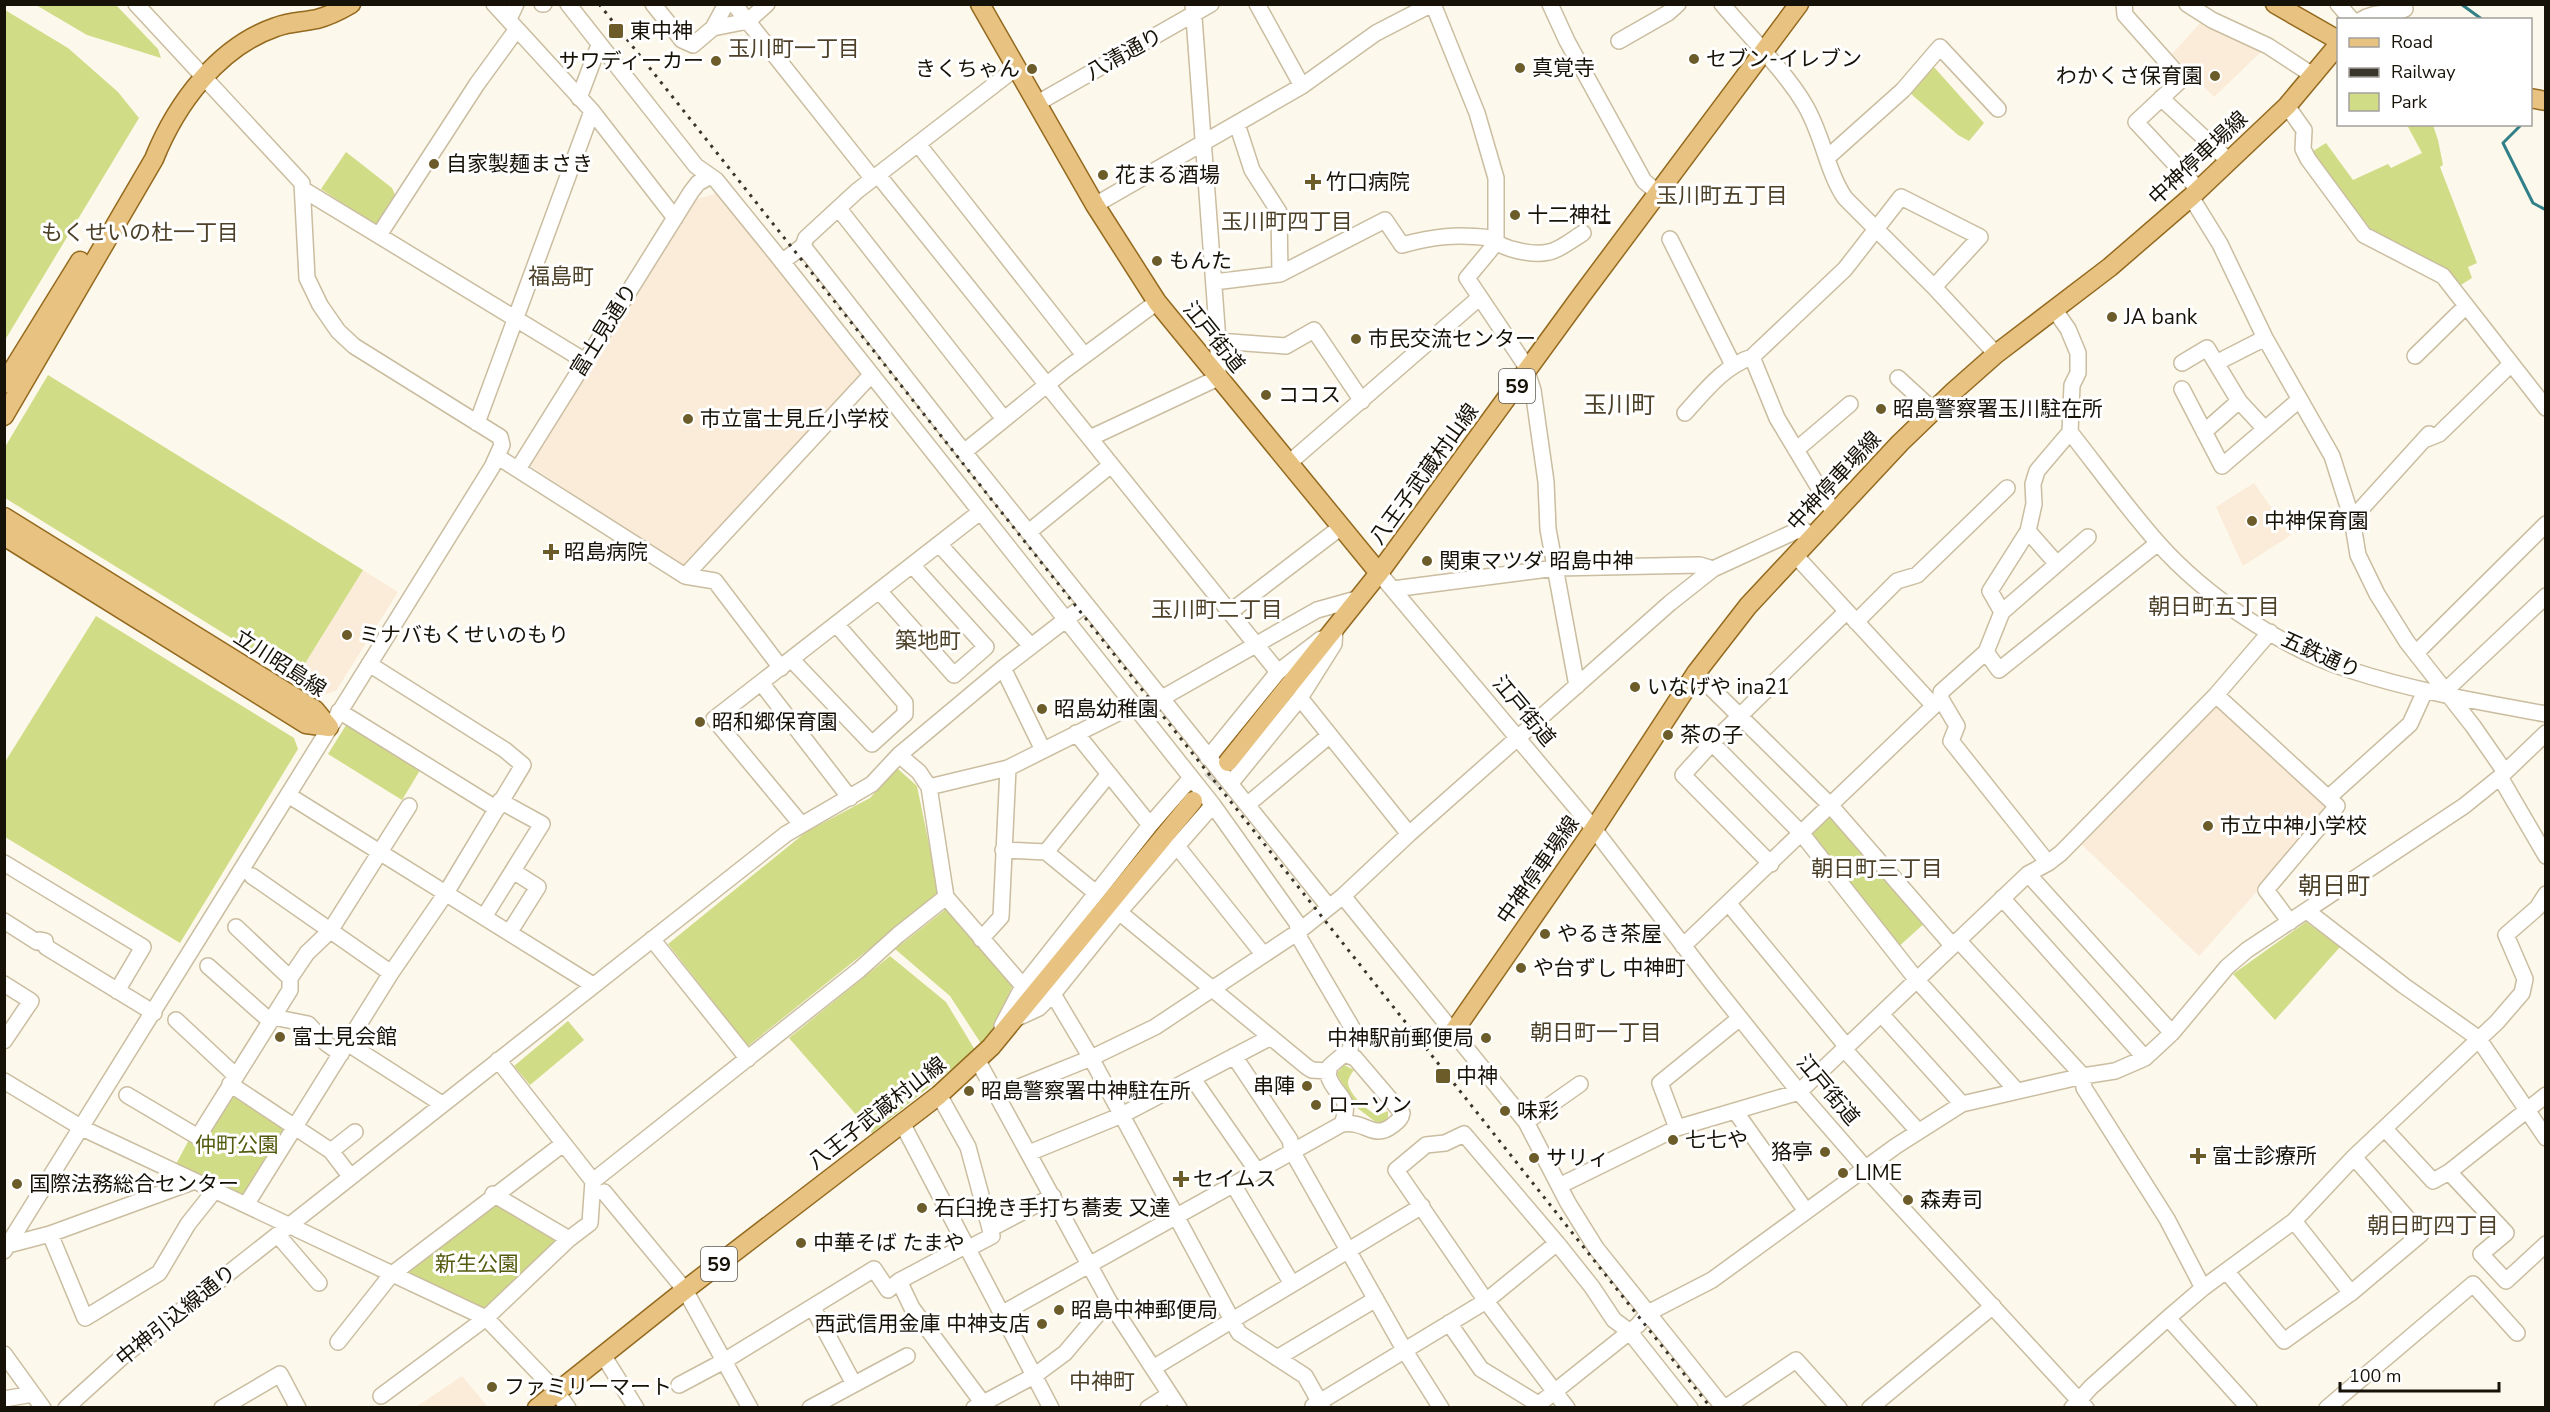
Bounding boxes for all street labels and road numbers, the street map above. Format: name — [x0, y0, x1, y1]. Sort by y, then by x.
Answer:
street label: 八清通り — [1080, 21, 1168, 87]
street label: 中神停車場線 — [2142, 105, 2254, 211]
street label: 富士見通り — [564, 278, 644, 382]
street label: 江戸街道 — [1177, 296, 1251, 378]
road number: 59 — [1499, 369, 1535, 403]
street label: 八王子武蔵村山線 — [1363, 398, 1485, 550]
street label: 中神停車場線 — [1781, 425, 1887, 537]
street label: 立川昭島線 — [228, 623, 332, 703]
street label: 五鉄通り — [2277, 625, 2365, 685]
street label: 江戸街道 — [1486, 670, 1562, 752]
street label: 中神停車場線 — [1490, 810, 1586, 930]
street label: 江戸街道 — [1790, 1049, 1866, 1131]
street label: 八王子武蔵村山線 — [802, 1050, 952, 1176]
road number: 59 — [701, 1247, 737, 1281]
street label: 中神引込線通り — [110, 1258, 242, 1372]

